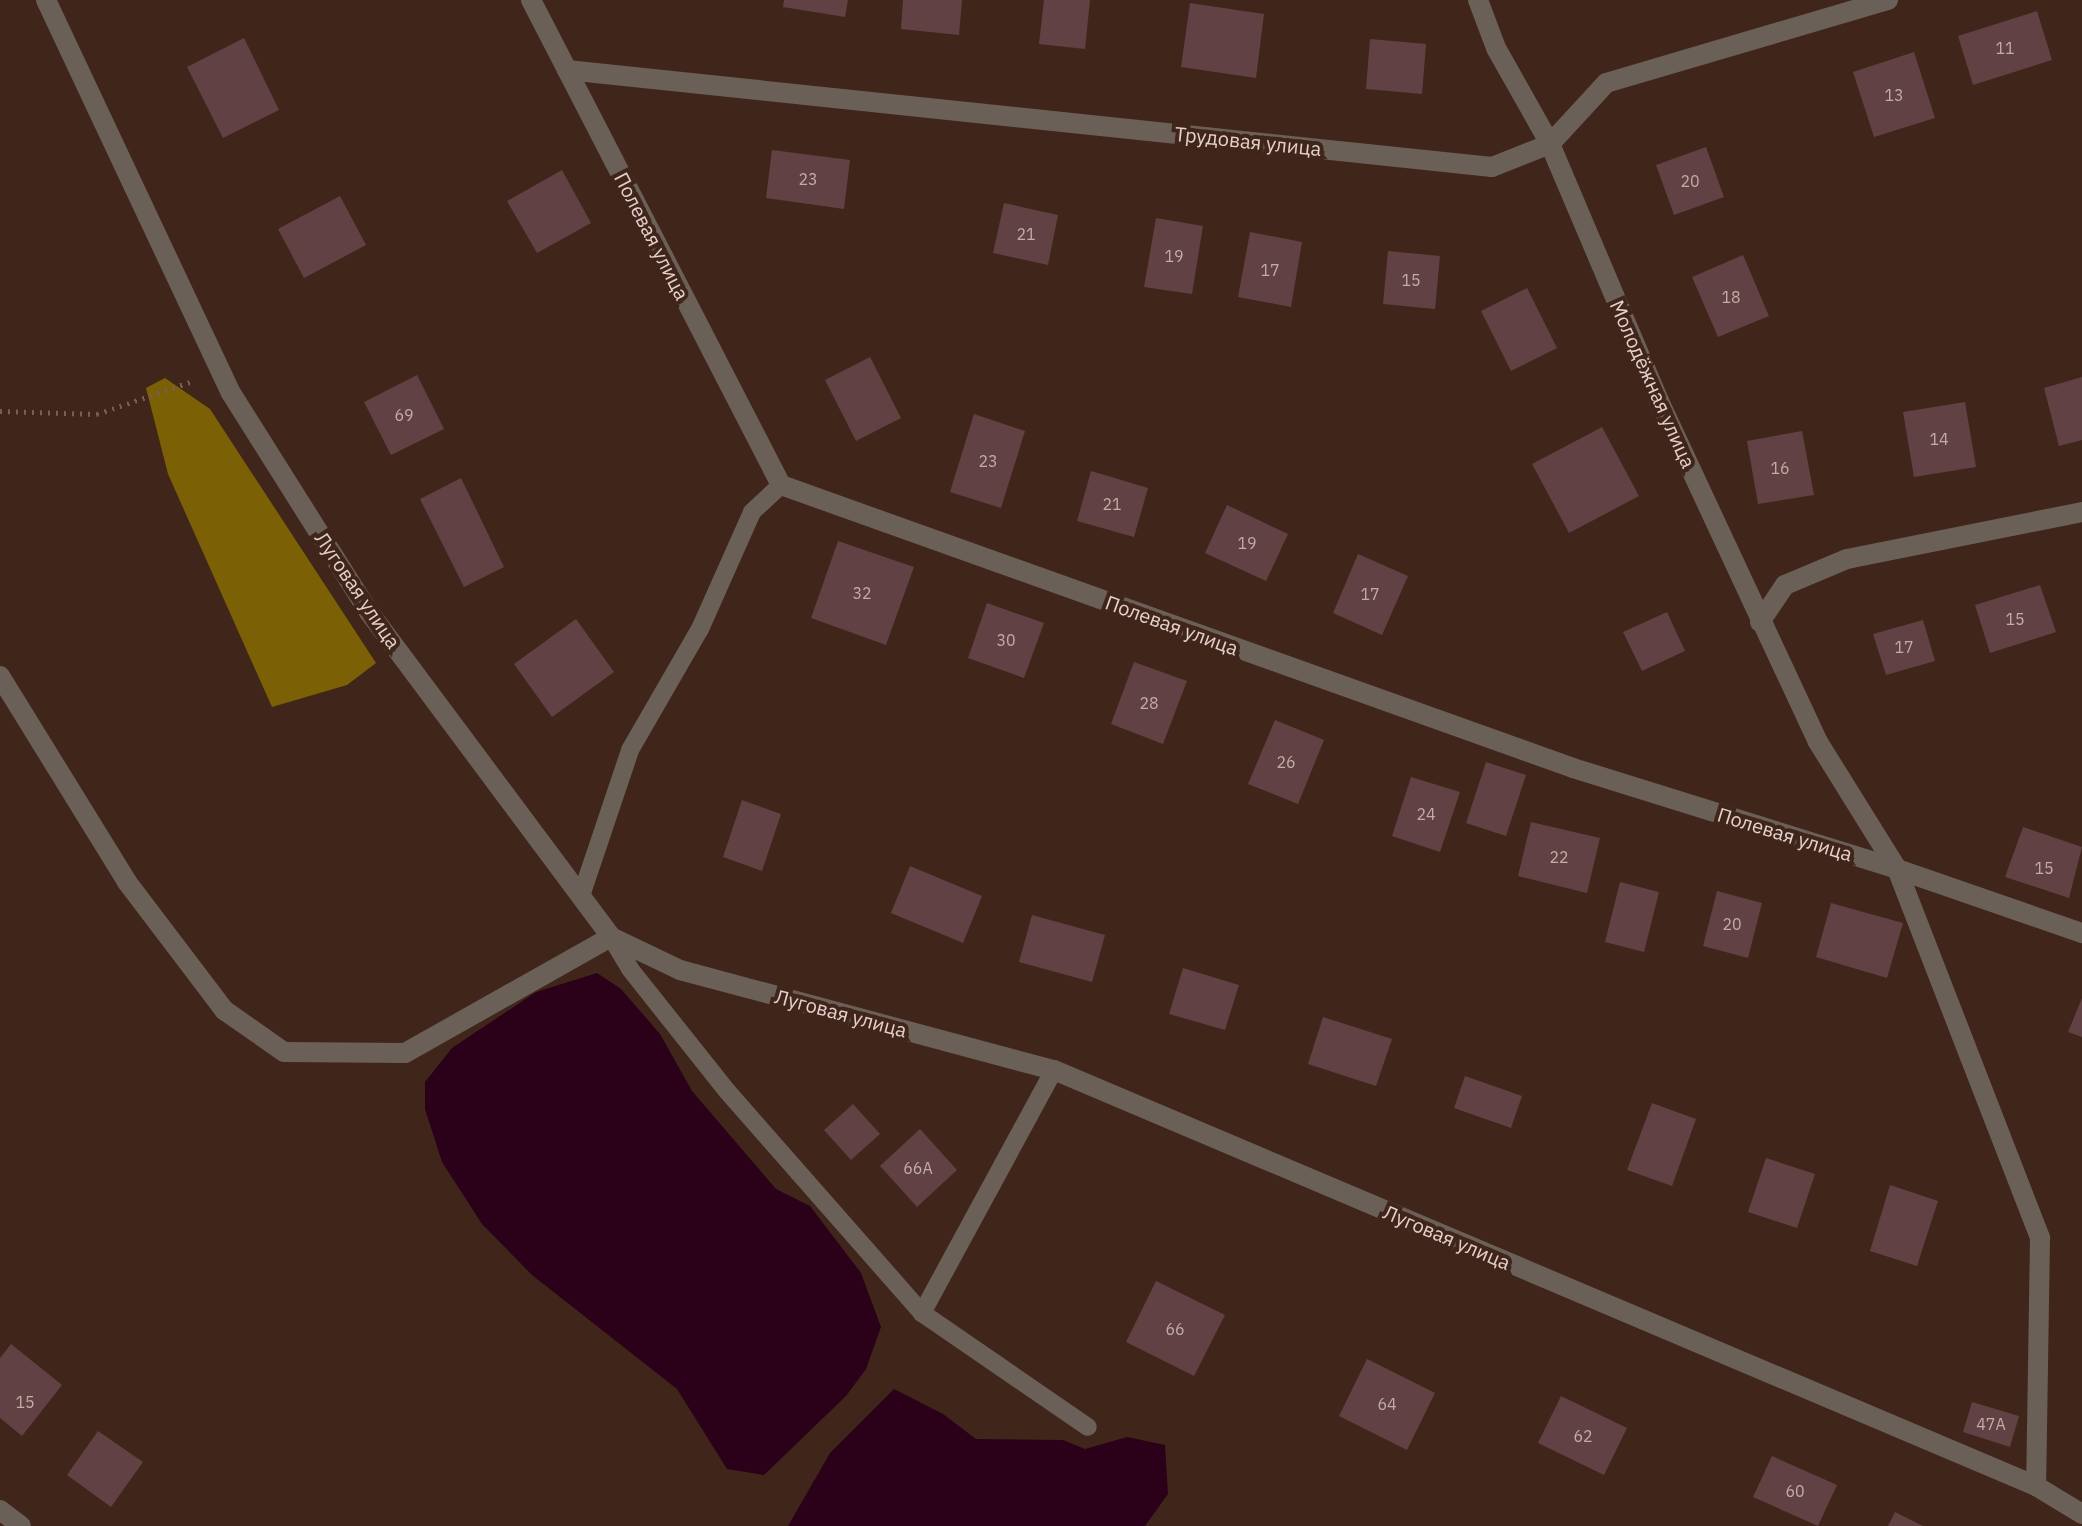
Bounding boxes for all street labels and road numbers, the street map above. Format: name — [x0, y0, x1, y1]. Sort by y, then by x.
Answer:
street label: Трудовая улица — [1173, 121, 1323, 161]
street label: Полевая улица — [610, 168, 694, 304]
street label: Молодёжная улица — [1605, 296, 1701, 472]
street label: Луговая улица — [310, 527, 406, 653]
street label: Полевая улица — [1102, 590, 1242, 660]
street label: Полевая улица — [1715, 802, 1855, 866]
street label: Луговая улица — [772, 984, 910, 1042]
street label: Луговая улица — [1380, 1199, 1514, 1275]

